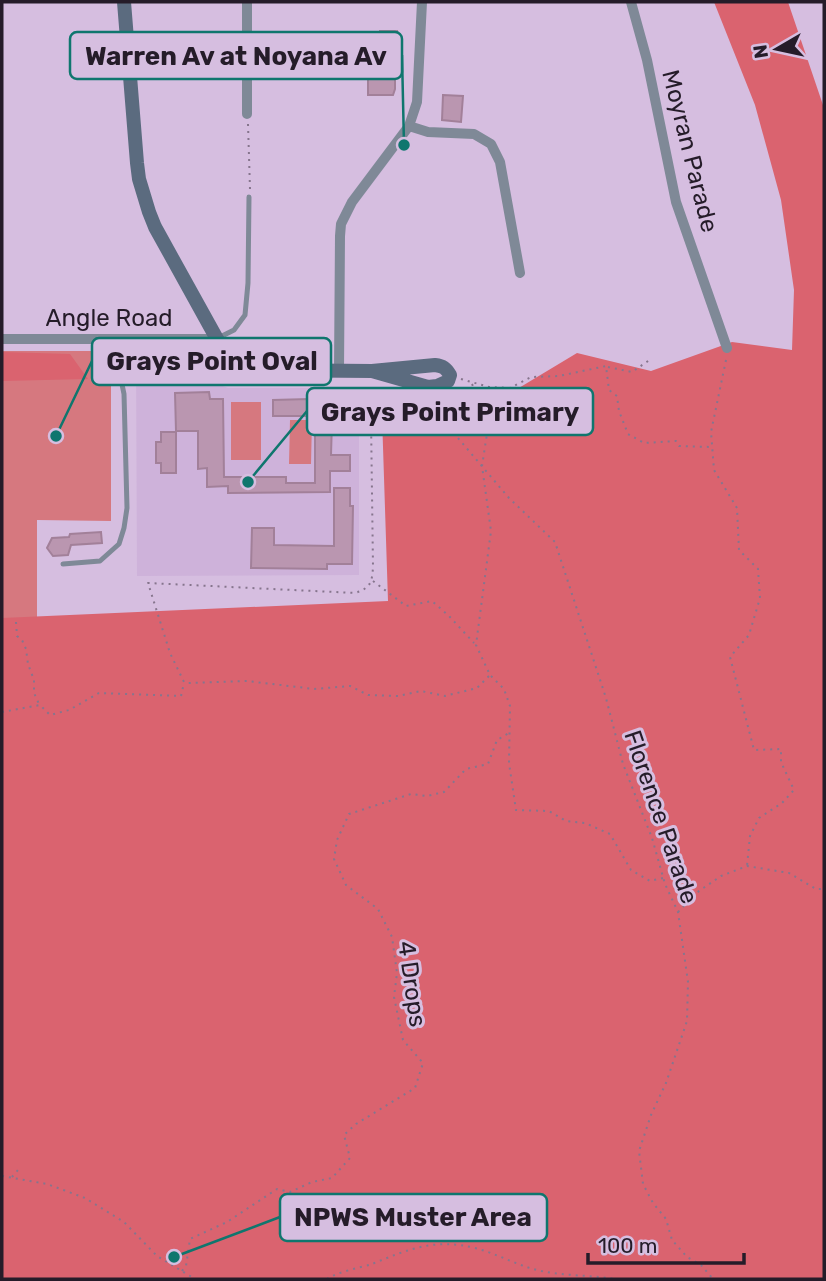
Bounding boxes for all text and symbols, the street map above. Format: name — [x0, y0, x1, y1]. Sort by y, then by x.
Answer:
north arrow — [742, 14, 812, 84]
callout: Warren Av at Noyana Av — [70, 32, 402, 79]
text: Warren Av at Noyana Av — [85, 41, 387, 72]
text: N — [748, 43, 773, 60]
street label: Moyran Parade — [656, 67, 724, 235]
street label: Angle Road — [46, 304, 172, 332]
callout: Grays Point Oval — [92, 338, 331, 385]
text: Grays Point Oval — [106, 346, 318, 377]
callout: Grays Point Primary — [307, 388, 593, 435]
text: Grays Point Primary — [321, 397, 580, 428]
street label: Florence Parade — [618, 727, 704, 907]
street label: 4 Drops — [392, 939, 432, 1029]
callout: NPWS Muster Area — [280, 1194, 547, 1241]
text: NPWS Muster Area — [294, 1202, 532, 1233]
scale bar — [588, 1222, 744, 1266]
text: 100 m — [598, 1233, 657, 1258]

